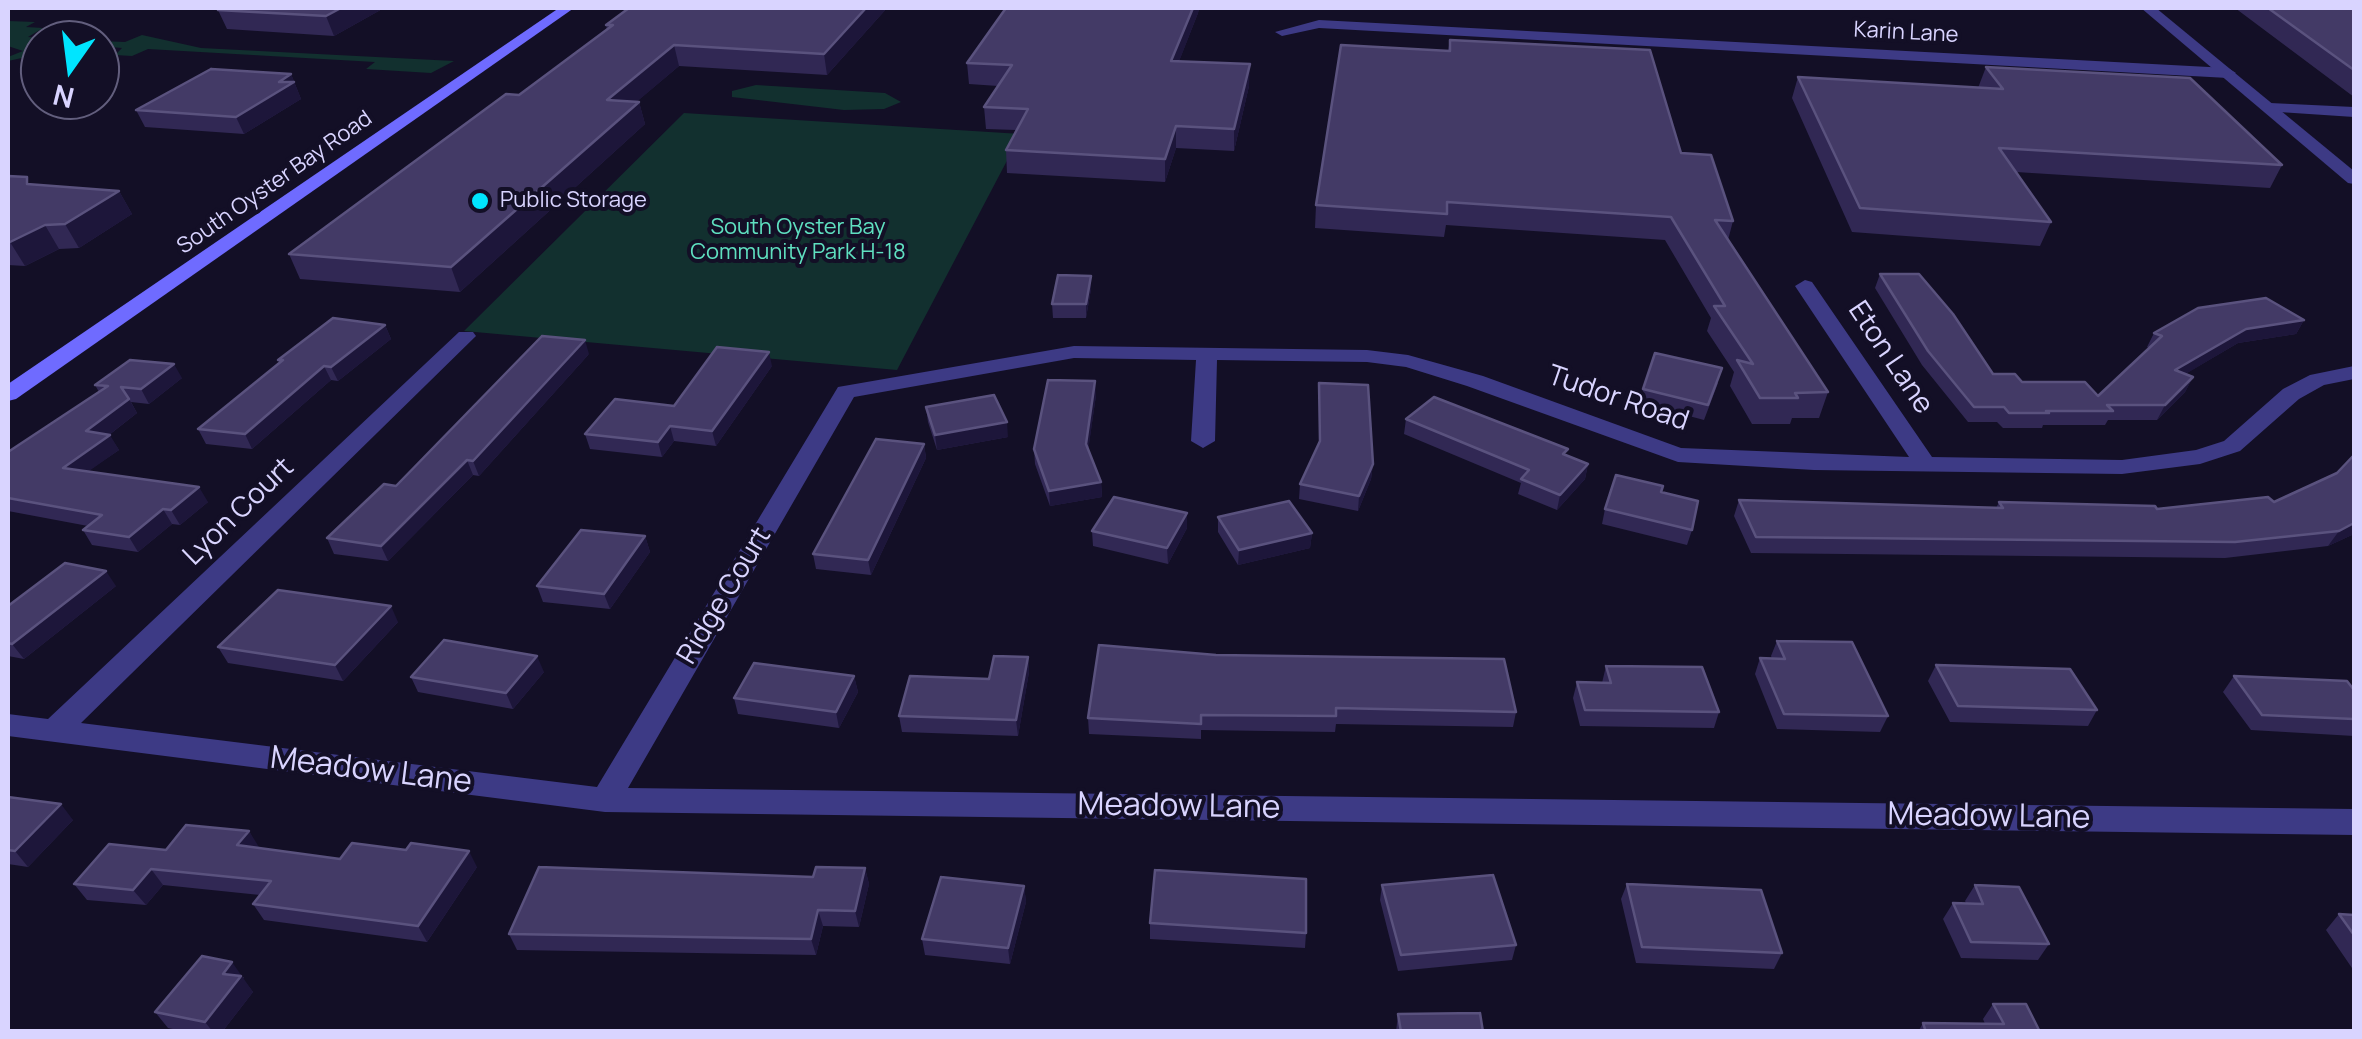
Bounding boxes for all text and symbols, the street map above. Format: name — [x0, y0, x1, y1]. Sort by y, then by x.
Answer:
street label: Karin Lane — [1853, 17, 1959, 49]
north arrow — [20, 20, 120, 120]
text: N — [49, 76, 78, 118]
street label: South Oyster Bay Road — [173, 106, 377, 260]
place label: Public Storage — [500, 188, 647, 214]
marker: Public Storage — [469, 190, 491, 212]
park label: South Oyster Bay Community Park H-18 — [690, 215, 906, 266]
street label: Eton Lane — [1840, 295, 1940, 421]
street label: Tudor Road — [1543, 359, 1693, 439]
street label: Lyon Court — [177, 451, 301, 573]
street label: Ridge Court — [671, 521, 779, 671]
street label: Meadow Lane — [268, 740, 474, 802]
street label: Meadow Lane — [1077, 786, 1281, 828]
street label: Meadow Lane — [1887, 796, 2091, 838]

